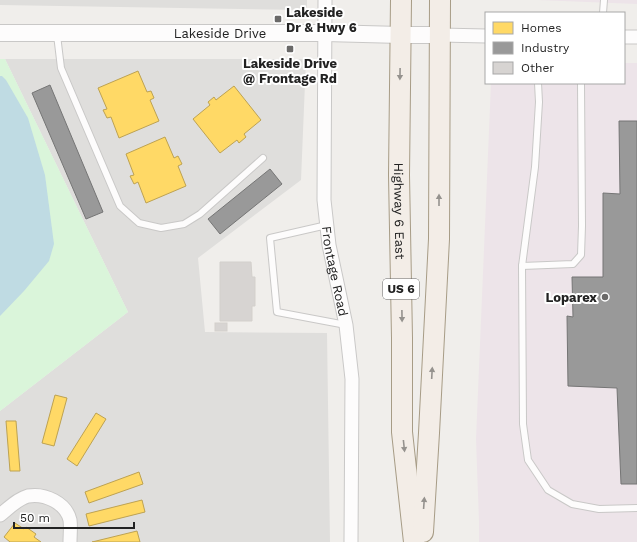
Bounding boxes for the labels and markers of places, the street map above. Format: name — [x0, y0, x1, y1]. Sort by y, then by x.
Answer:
place label: Lakeside Dr & Hwy 6 — [286, 5, 357, 35]
marker: Lakeside Dr & Hwy 6 — [273, 14, 283, 24]
marker: Lakeside Drive @ Frontage Rd — [285, 44, 295, 54]
place label: Lakeside Drive @ Frontage Rd — [243, 56, 338, 86]
place label: Loparex — [545, 290, 597, 305]
marker: Loparex — [600, 292, 610, 302]

